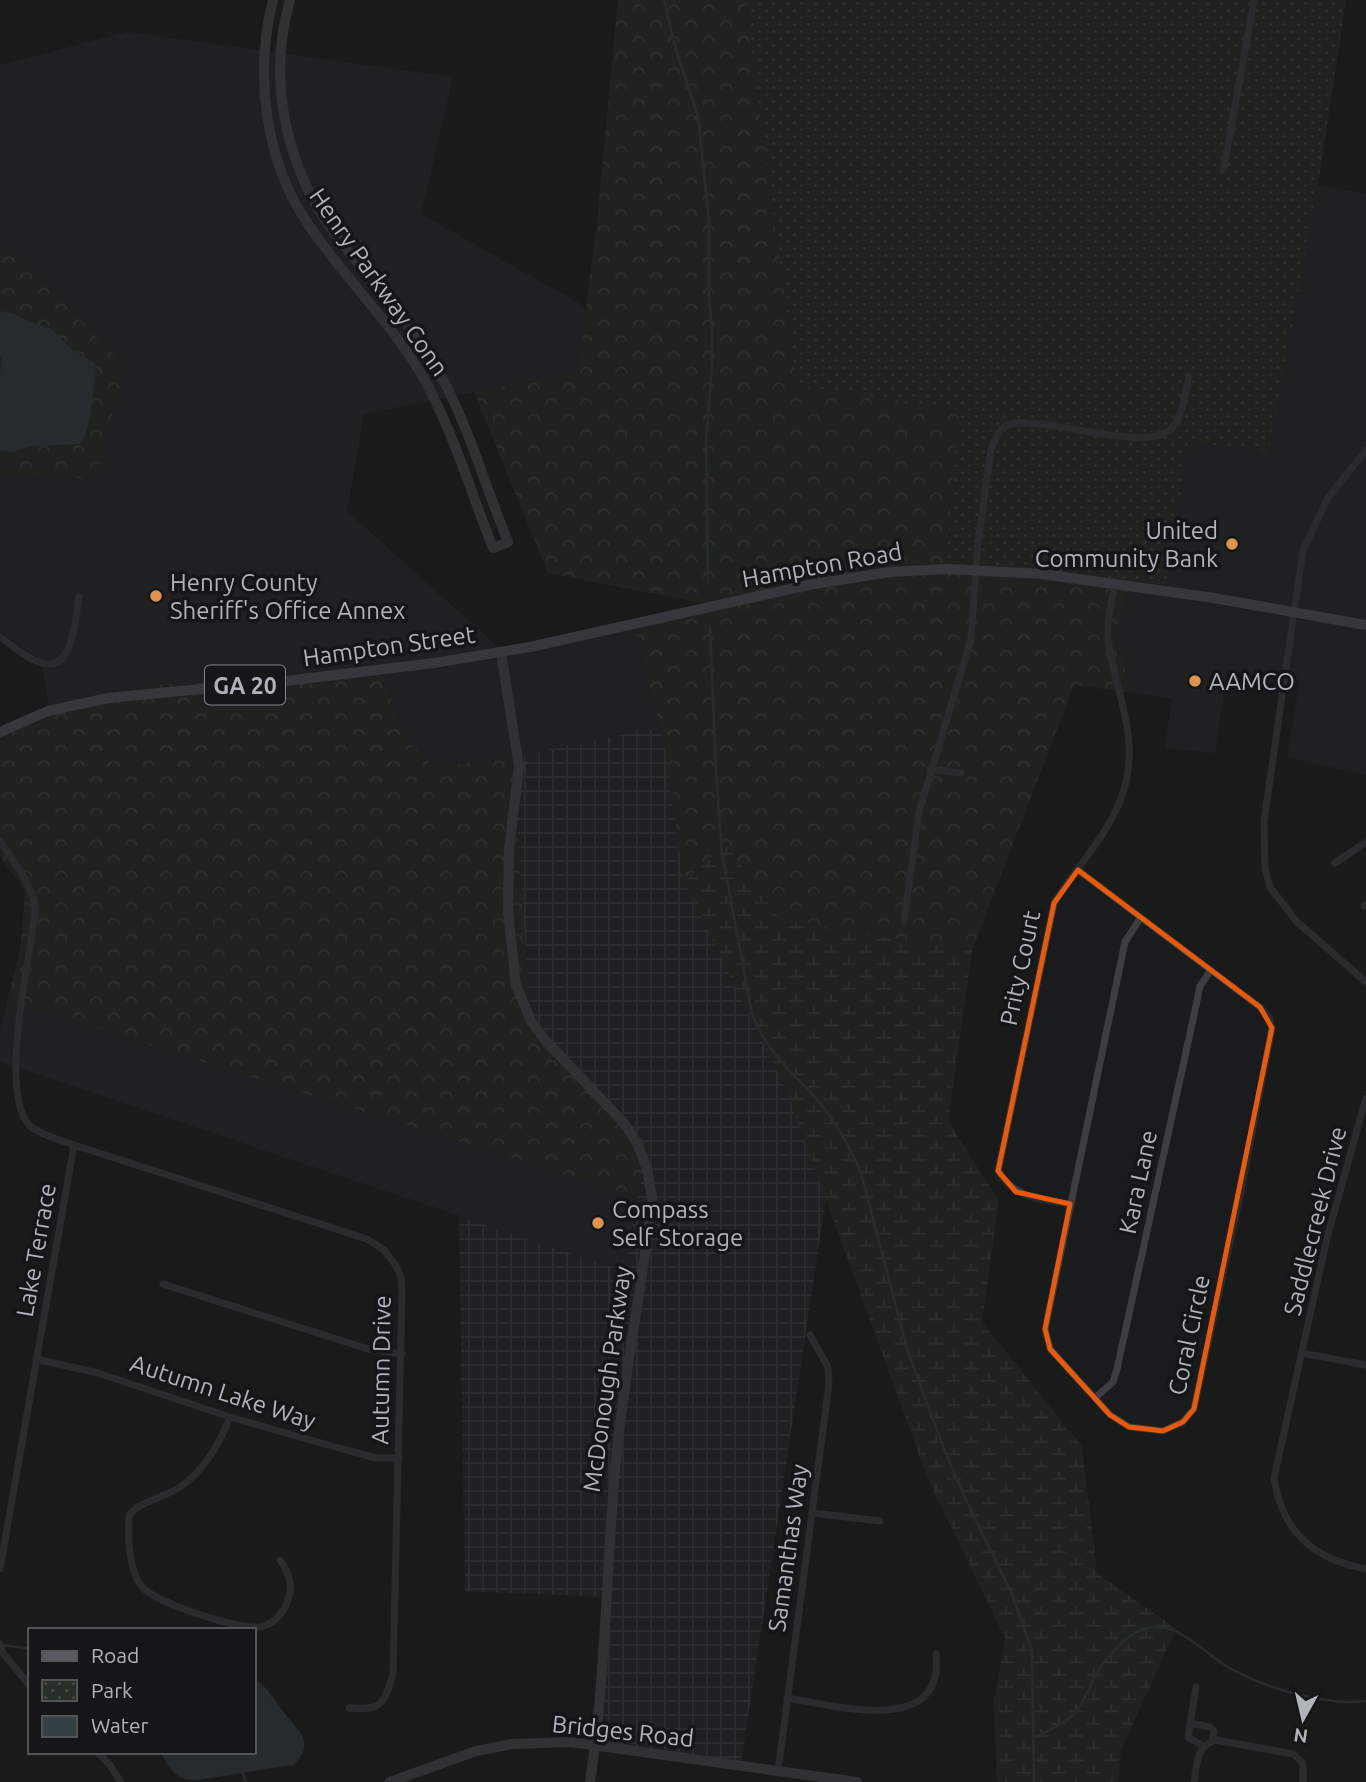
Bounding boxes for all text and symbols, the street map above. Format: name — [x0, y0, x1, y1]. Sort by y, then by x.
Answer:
street label: Henry Parkway Conn — [304, 183, 454, 381]
place label: United Community Bank — [1035, 517, 1218, 572]
marker: United Community Bank — [1224, 536, 1240, 552]
street label: Hampton Road — [740, 538, 904, 592]
place label: Henry County Sheriff's Office Annex — [170, 569, 405, 624]
marker: Henry County Sheriff's Office Annex — [148, 588, 164, 604]
street label: Hampton Street — [301, 620, 477, 671]
road number: GA 20 — [205, 666, 285, 705]
place label: AAMCO — [1209, 668, 1295, 695]
marker: AAMCO — [1187, 673, 1203, 689]
street label: Prity Court — [995, 908, 1045, 1028]
street label: Saddlecreek Drive — [1278, 1124, 1352, 1318]
street label: Kara Lane — [1114, 1128, 1162, 1236]
street label: Lake Terrace — [11, 1181, 61, 1319]
place label: Compass Self Storage — [612, 1196, 743, 1251]
marker: Compass Self Storage — [590, 1215, 606, 1231]
street label: McDonough Parkway — [578, 1264, 636, 1494]
street label: Coral Circle — [1163, 1272, 1215, 1398]
street label: Autumn Drive — [366, 1295, 396, 1445]
street label: Autumn Lake Way — [127, 1349, 319, 1435]
street label: Samanthas Way — [763, 1462, 813, 1633]
legend — [28, 1628, 256, 1754]
text: Road — [91, 1643, 139, 1667]
text: Park — [91, 1678, 133, 1702]
north arrow — [1268, 1684, 1338, 1754]
street label: Bridges Road — [551, 1710, 695, 1752]
text: Water — [91, 1713, 149, 1737]
text: N — [1292, 1724, 1309, 1748]

